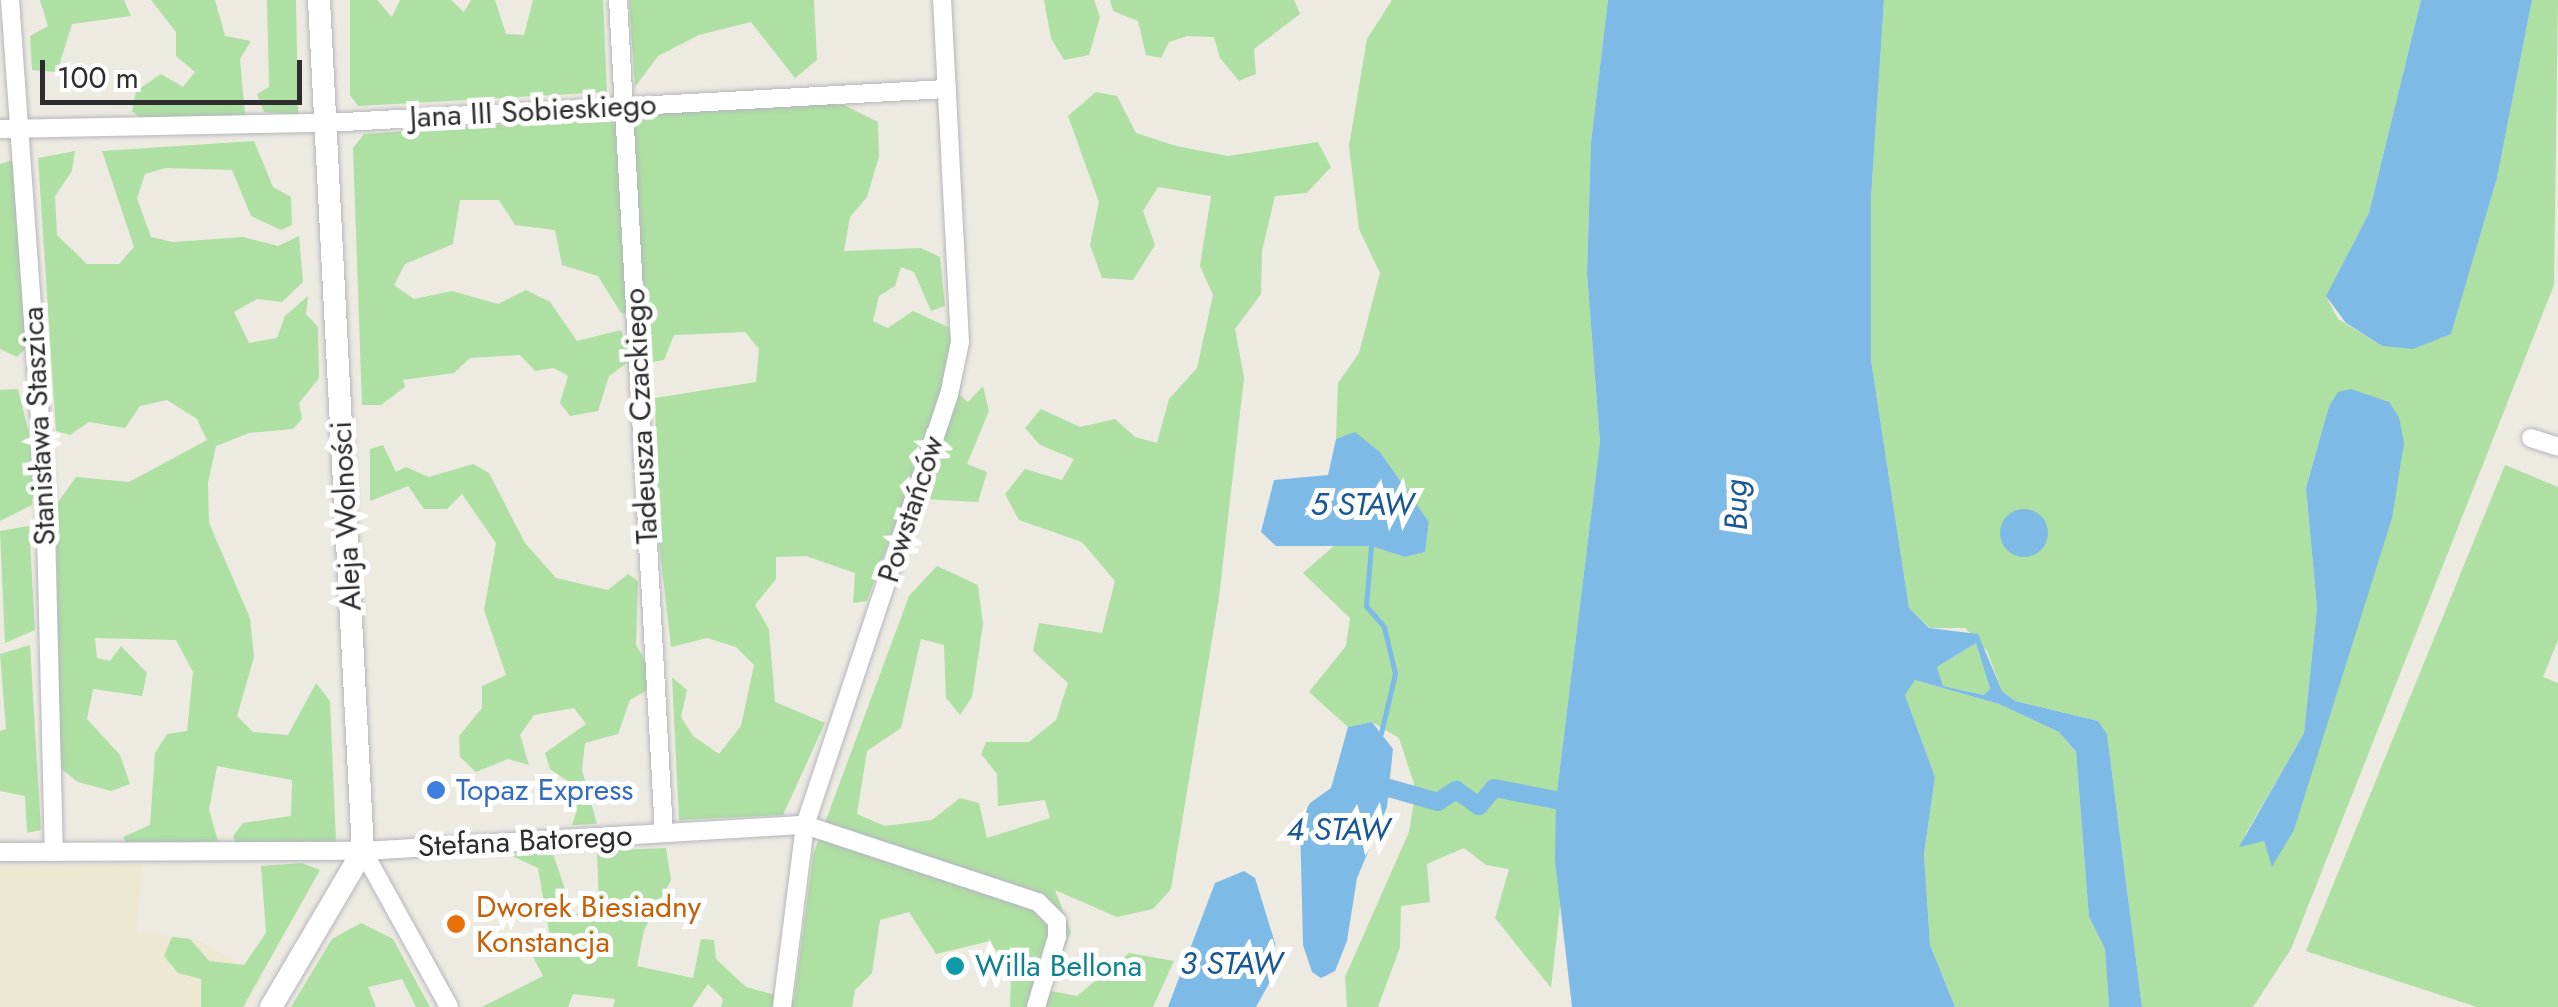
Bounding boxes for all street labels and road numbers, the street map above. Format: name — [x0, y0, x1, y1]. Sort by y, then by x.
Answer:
street label: Jana III Sobieskiego — [409, 87, 657, 135]
street label: Tadeusza Czackiego — [616, 287, 666, 545]
street label: Stanisława Staszica — [15, 306, 63, 546]
street label: Aleja Wolności — [323, 420, 369, 612]
street label: Powstańców — [870, 431, 952, 587]
street label: Stefana Batorego — [417, 817, 633, 865]

